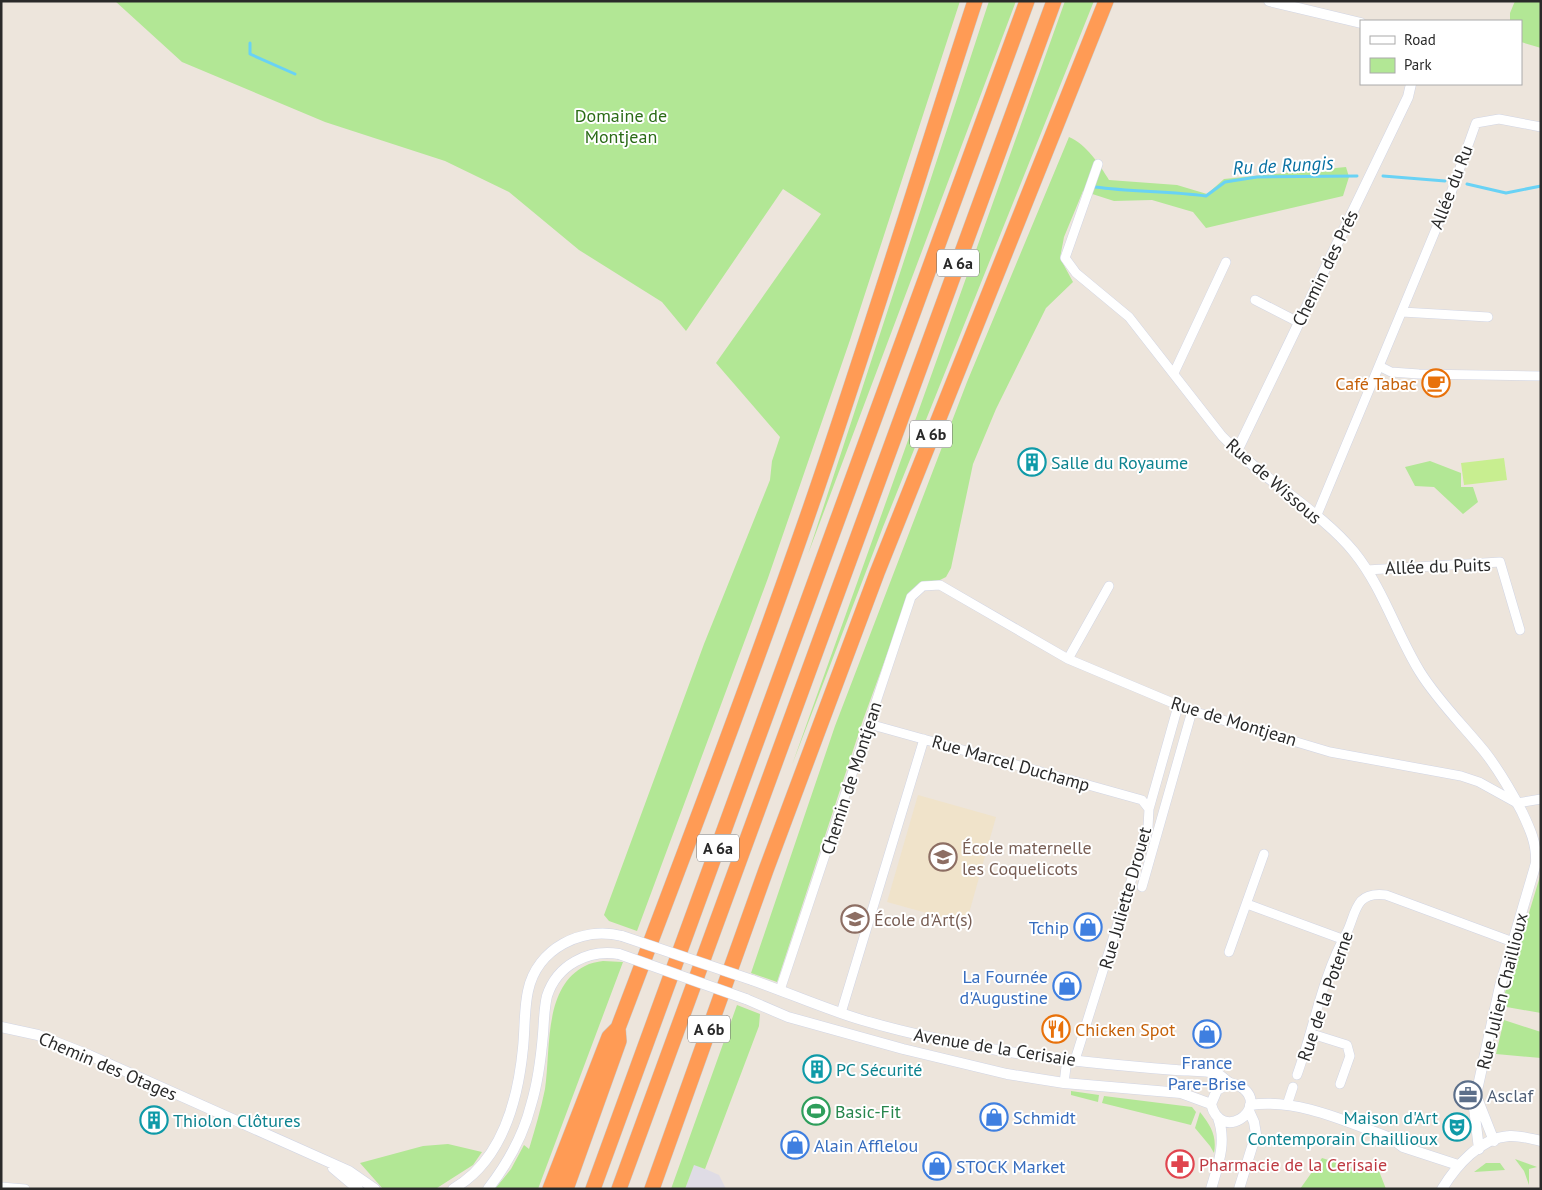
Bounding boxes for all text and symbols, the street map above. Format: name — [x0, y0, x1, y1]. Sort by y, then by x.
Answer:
legend — [1360, 20, 1522, 85]
text: Road — [1404, 30, 1436, 49]
text: Park — [1404, 55, 1432, 74]
park label: Domaine de Montjean — [575, 104, 667, 148]
street label: Allée du Ru — [1424, 142, 1478, 232]
water label: Ru de Rungis — [1232, 150, 1334, 180]
street label: Chemin des Prés — [1287, 206, 1363, 330]
road number: A 6a — [937, 250, 979, 276]
cafe icon: Café Tabac — [1421, 368, 1451, 398]
place label: Café Tabac — [1335, 372, 1417, 395]
road number: A 6b — [910, 420, 952, 448]
street label: Rue de Wissous — [1221, 433, 1327, 529]
building icon: Salle du Royaume — [1017, 447, 1047, 477]
place label: Salle du Royaume — [1051, 451, 1188, 474]
street label: Allée du Puits — [1385, 553, 1491, 579]
street label: Rue de Montjean — [1168, 691, 1300, 751]
street label: Chemin de Montjean — [815, 699, 887, 857]
street label: Rue Marcel Duchamp — [929, 729, 1093, 797]
street label: Rue Juliette Drouet — [1094, 824, 1156, 972]
road number: A 6a — [697, 834, 739, 861]
place label: École maternelle les Coquelicots — [962, 836, 1092, 880]
school or university icon: École maternelle les Coquelicots — [928, 842, 958, 872]
school or university icon: École d'Art(s) — [840, 904, 870, 934]
place label: École d'Art(s) — [874, 908, 973, 931]
street label: Rue Julien Chaillioux — [1471, 910, 1533, 1072]
shop icon: Tchip — [1073, 912, 1103, 942]
place label: Tchip — [1029, 916, 1069, 939]
street label: Rue de la Poterne — [1292, 928, 1358, 1064]
place label: La Fournée d'Augustine — [959, 965, 1048, 1009]
shop icon: La Fournée d'Augustine — [1052, 971, 1082, 1001]
restaurant icon: Chicken Spot — [1041, 1014, 1071, 1044]
road number: A 6b — [688, 1016, 730, 1042]
place label: Chicken Spot — [1075, 1018, 1175, 1041]
shop icon: France Pare-Brise — [1192, 1019, 1222, 1049]
street label: Avenue de la Cerisaie — [912, 1023, 1078, 1071]
street label: Chemin des Otages — [35, 1026, 181, 1106]
place label: France Pare-Brise — [1168, 1051, 1246, 1095]
building icon: PC Sécurité — [802, 1054, 832, 1084]
place label: PC Sécurité — [836, 1058, 922, 1081]
office icon: Asclaf — [1453, 1080, 1483, 1110]
place label: Asclaf — [1487, 1084, 1534, 1107]
sports icon: Basic-Fit — [801, 1096, 831, 1126]
place label: Basic-Fit — [835, 1100, 901, 1123]
shop icon: Schmidt — [979, 1102, 1009, 1132]
building icon: Thiolon Clôtures — [139, 1105, 169, 1135]
place label: Schmidt — [1013, 1106, 1076, 1129]
place label: Maison d'Art Contemporain Chaillioux — [1247, 1106, 1438, 1150]
place label: Thiolon Clôtures — [173, 1109, 301, 1132]
theatre icon: Maison d'Art Contemporain Chaillioux — [1442, 1112, 1472, 1142]
shop icon: Alain Afflelou — [780, 1130, 810, 1160]
place label: Alain Afflelou — [814, 1134, 918, 1157]
pharmacy icon: Pharmacie de la Cerisaie — [1165, 1149, 1195, 1179]
shop icon: STOCK Market — [922, 1151, 952, 1181]
place label: Pharmacie de la Cerisaie — [1199, 1153, 1387, 1176]
place label: STOCK Market — [956, 1155, 1065, 1178]

